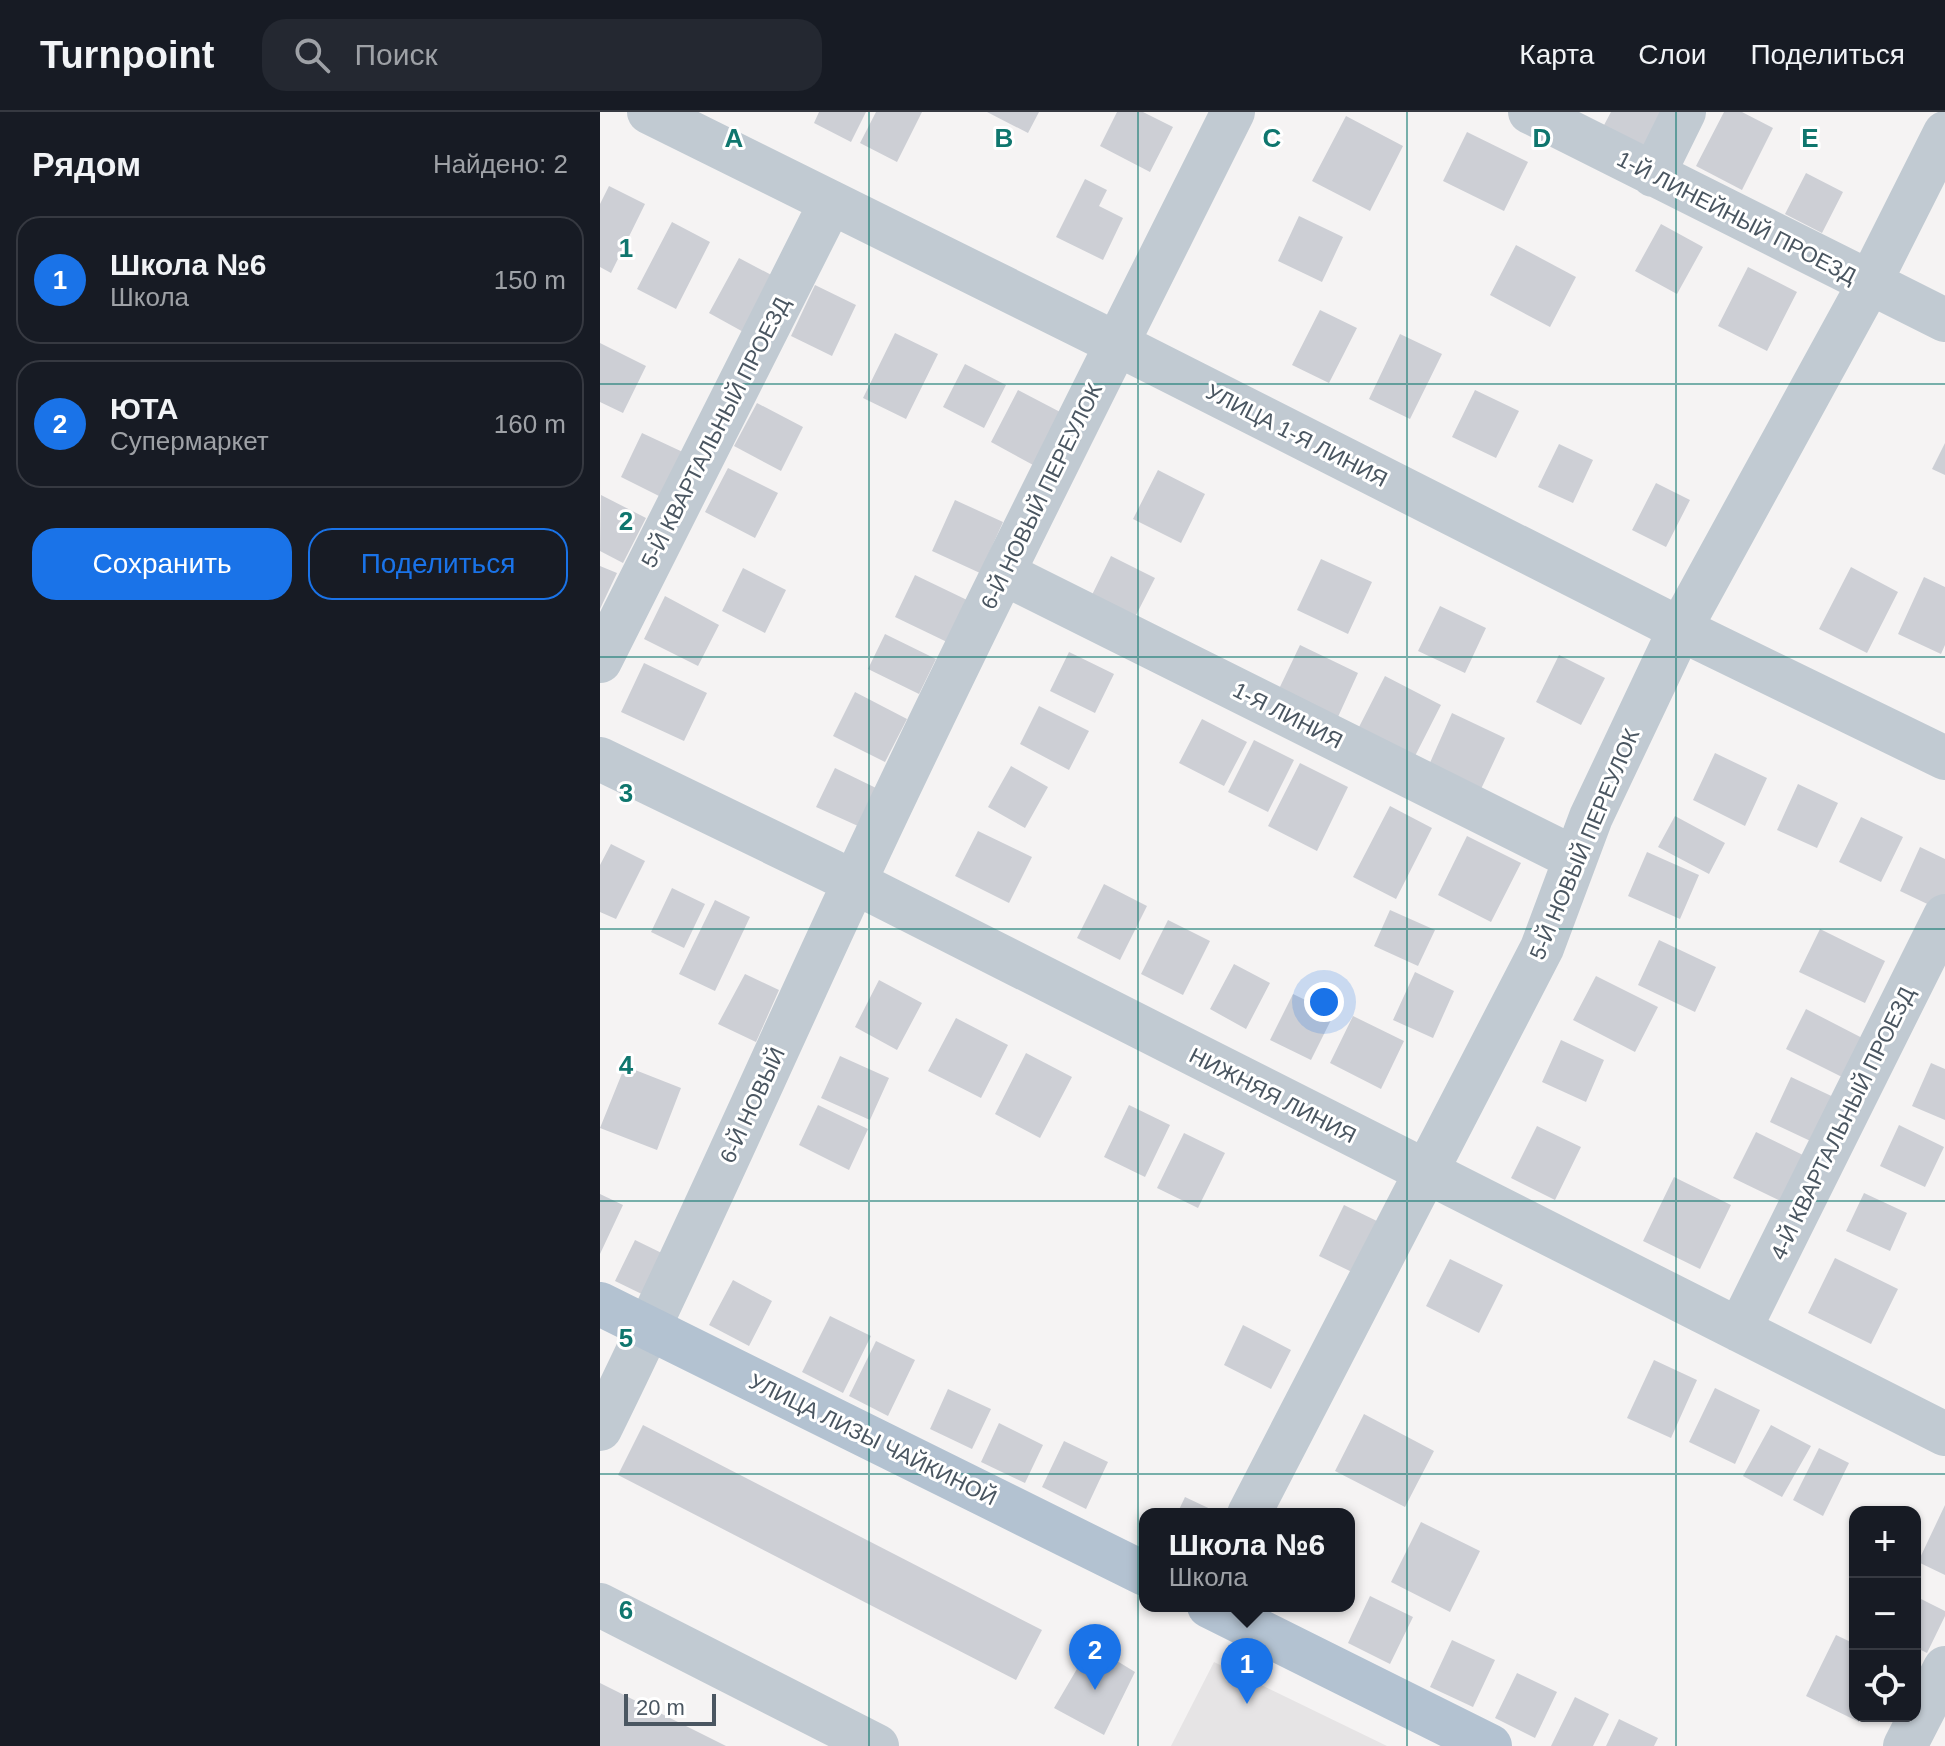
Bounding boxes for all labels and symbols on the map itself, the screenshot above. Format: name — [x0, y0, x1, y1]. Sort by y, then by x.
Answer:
text: A — [725, 123, 744, 153]
text: B — [995, 123, 1013, 153]
text: C — [1263, 123, 1282, 153]
text: D — [1533, 123, 1551, 153]
text: E — [1801, 123, 1819, 153]
street label: 1-Й ЛИНЕЙНЫЙ ПРОЕЗД — [1613, 146, 1861, 289]
text: 1 — [619, 233, 633, 263]
street label: 5-Й КВАРТАЛЬНЫЙ ПРОЕЗД — [636, 293, 795, 572]
street label: 6-Й НОВЫЙ ПЕРЕУЛОК — [976, 379, 1107, 613]
street label: УЛИЦА 1-Я ЛИНИЯ — [1202, 379, 1392, 492]
text: 2 — [619, 506, 633, 536]
street label: 1-Я ЛИНИЯ — [1229, 677, 1347, 754]
street label: 5-Й НОВЫЙ ПЕРЕУЛОК — [1525, 725, 1644, 963]
text: 3 — [619, 778, 633, 808]
your location — [1304, 982, 1344, 1022]
street label: 4-Й КВАРТАЛЬНЫЙ ПРОЕЗД — [1765, 983, 1920, 1264]
street label: НИЖНЯЯ ЛИНИЯ — [1185, 1043, 1360, 1148]
street label: 6-Й НОВЫЙ — [715, 1044, 790, 1167]
text: 4 — [619, 1050, 634, 1080]
text: 5 — [619, 1323, 633, 1353]
street label: УЛИЦА ЛИЗЫ ЧАЙКИНОЙ — [745, 1369, 1001, 1510]
text: 6 — [619, 1595, 633, 1625]
pin: 2 — [1069, 1624, 1121, 1690]
pin: 1 — [1221, 1638, 1273, 1704]
scale bar — [624, 1690, 716, 1726]

